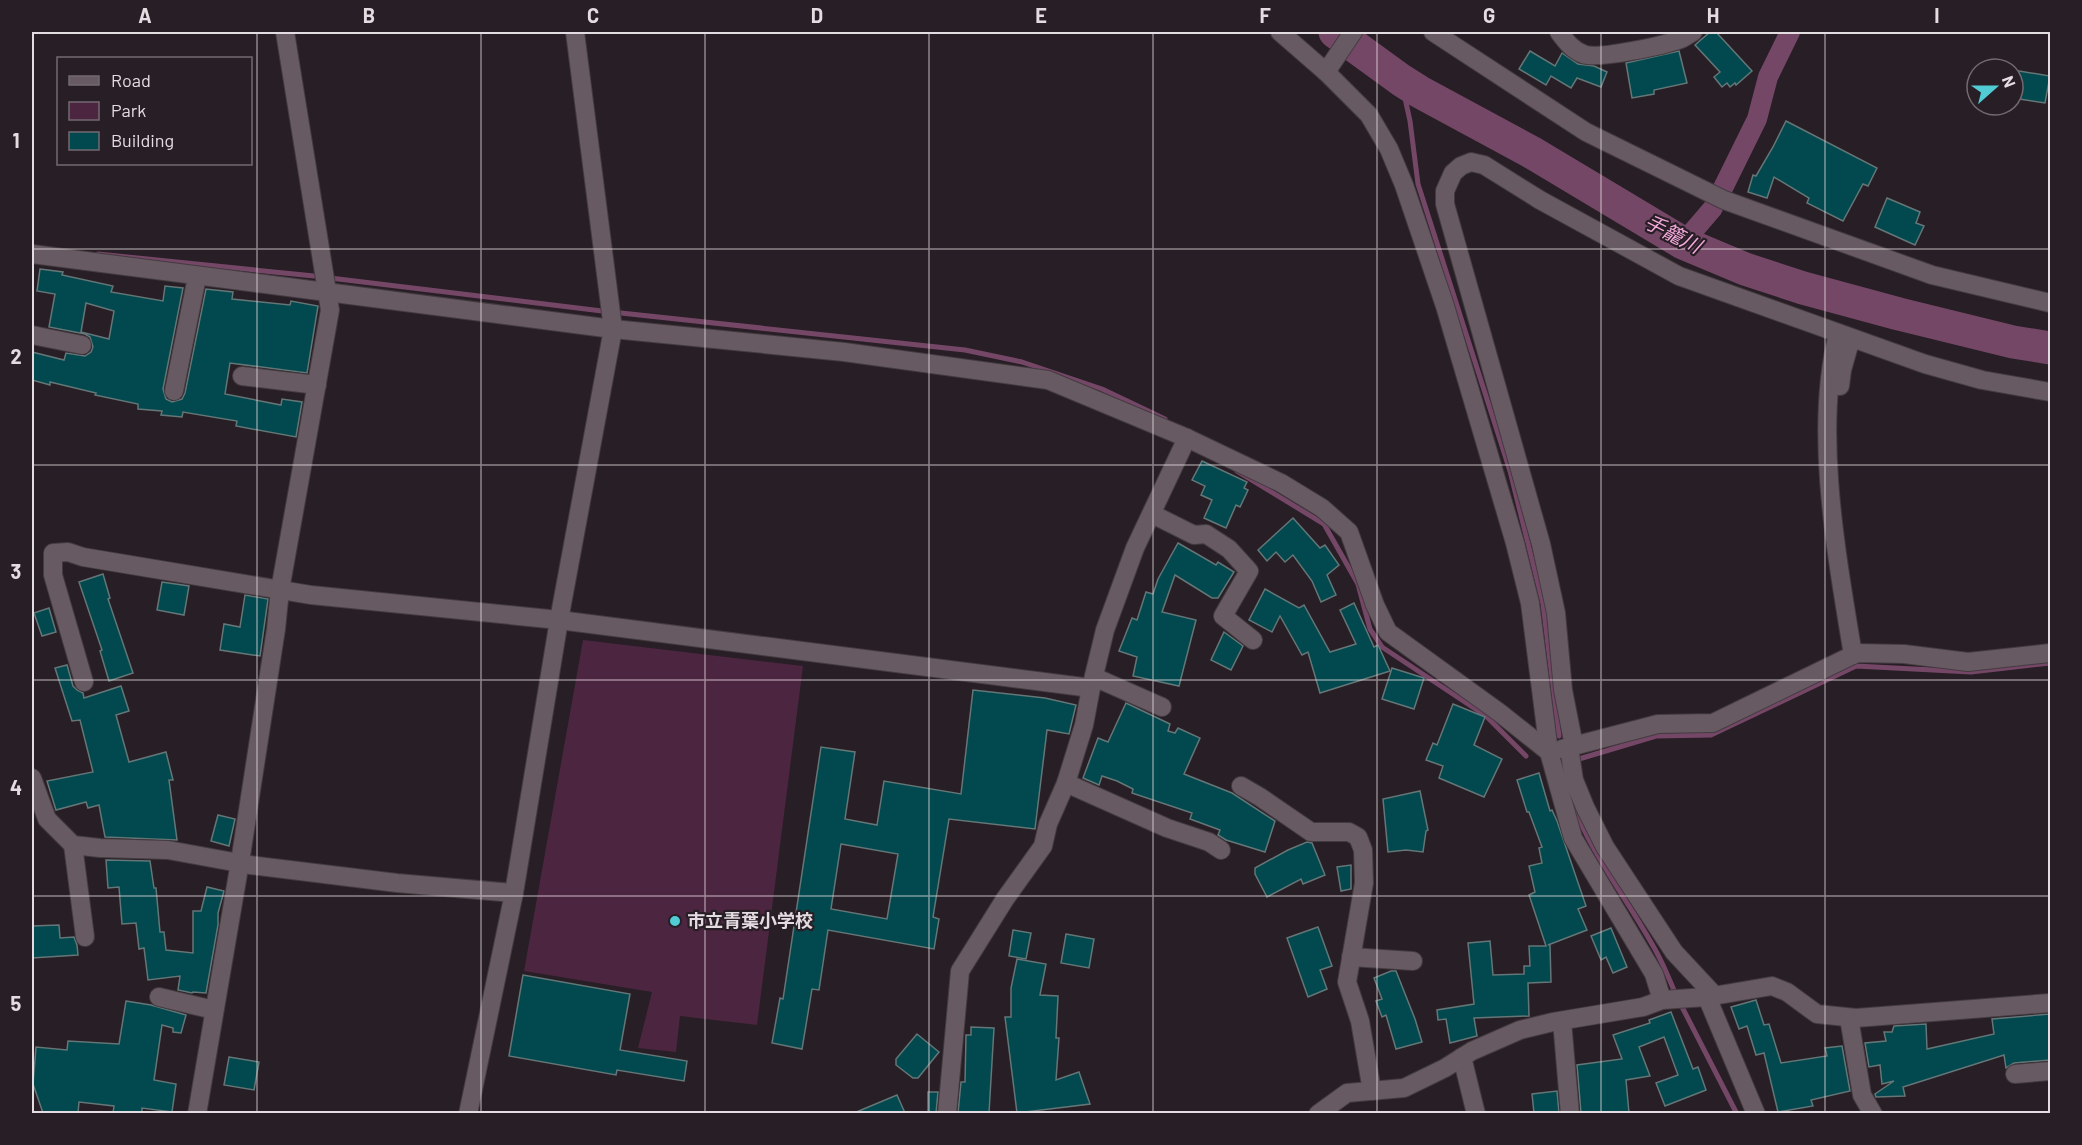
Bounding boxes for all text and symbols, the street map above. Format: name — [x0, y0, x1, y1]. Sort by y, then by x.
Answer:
text: A — [138, 3, 152, 27]
text: B — [363, 3, 375, 27]
text: C — [587, 3, 599, 27]
text: D — [811, 3, 823, 27]
text: E — [1035, 3, 1047, 27]
text: F — [1259, 3, 1271, 27]
text: G — [1483, 3, 1495, 27]
text: H — [1707, 3, 1719, 27]
text: I — [1934, 3, 1940, 27]
legend — [57, 57, 252, 165]
north arrow — [1965, 57, 2025, 117]
text: Road — [111, 69, 151, 91]
text: N — [1999, 73, 2020, 90]
text: Park — [111, 99, 146, 121]
text: 1 — [12, 128, 20, 152]
text: Building — [111, 129, 174, 151]
water label: 手籠川 — [1641, 209, 1707, 258]
text: 2 — [10, 344, 22, 368]
text: 3 — [11, 559, 21, 583]
text: 4 — [10, 775, 22, 799]
place label: 市立青葉小学校 — [687, 909, 813, 931]
marker: 市立青葉小学校 — [668, 914, 682, 928]
text: 5 — [11, 991, 22, 1015]

